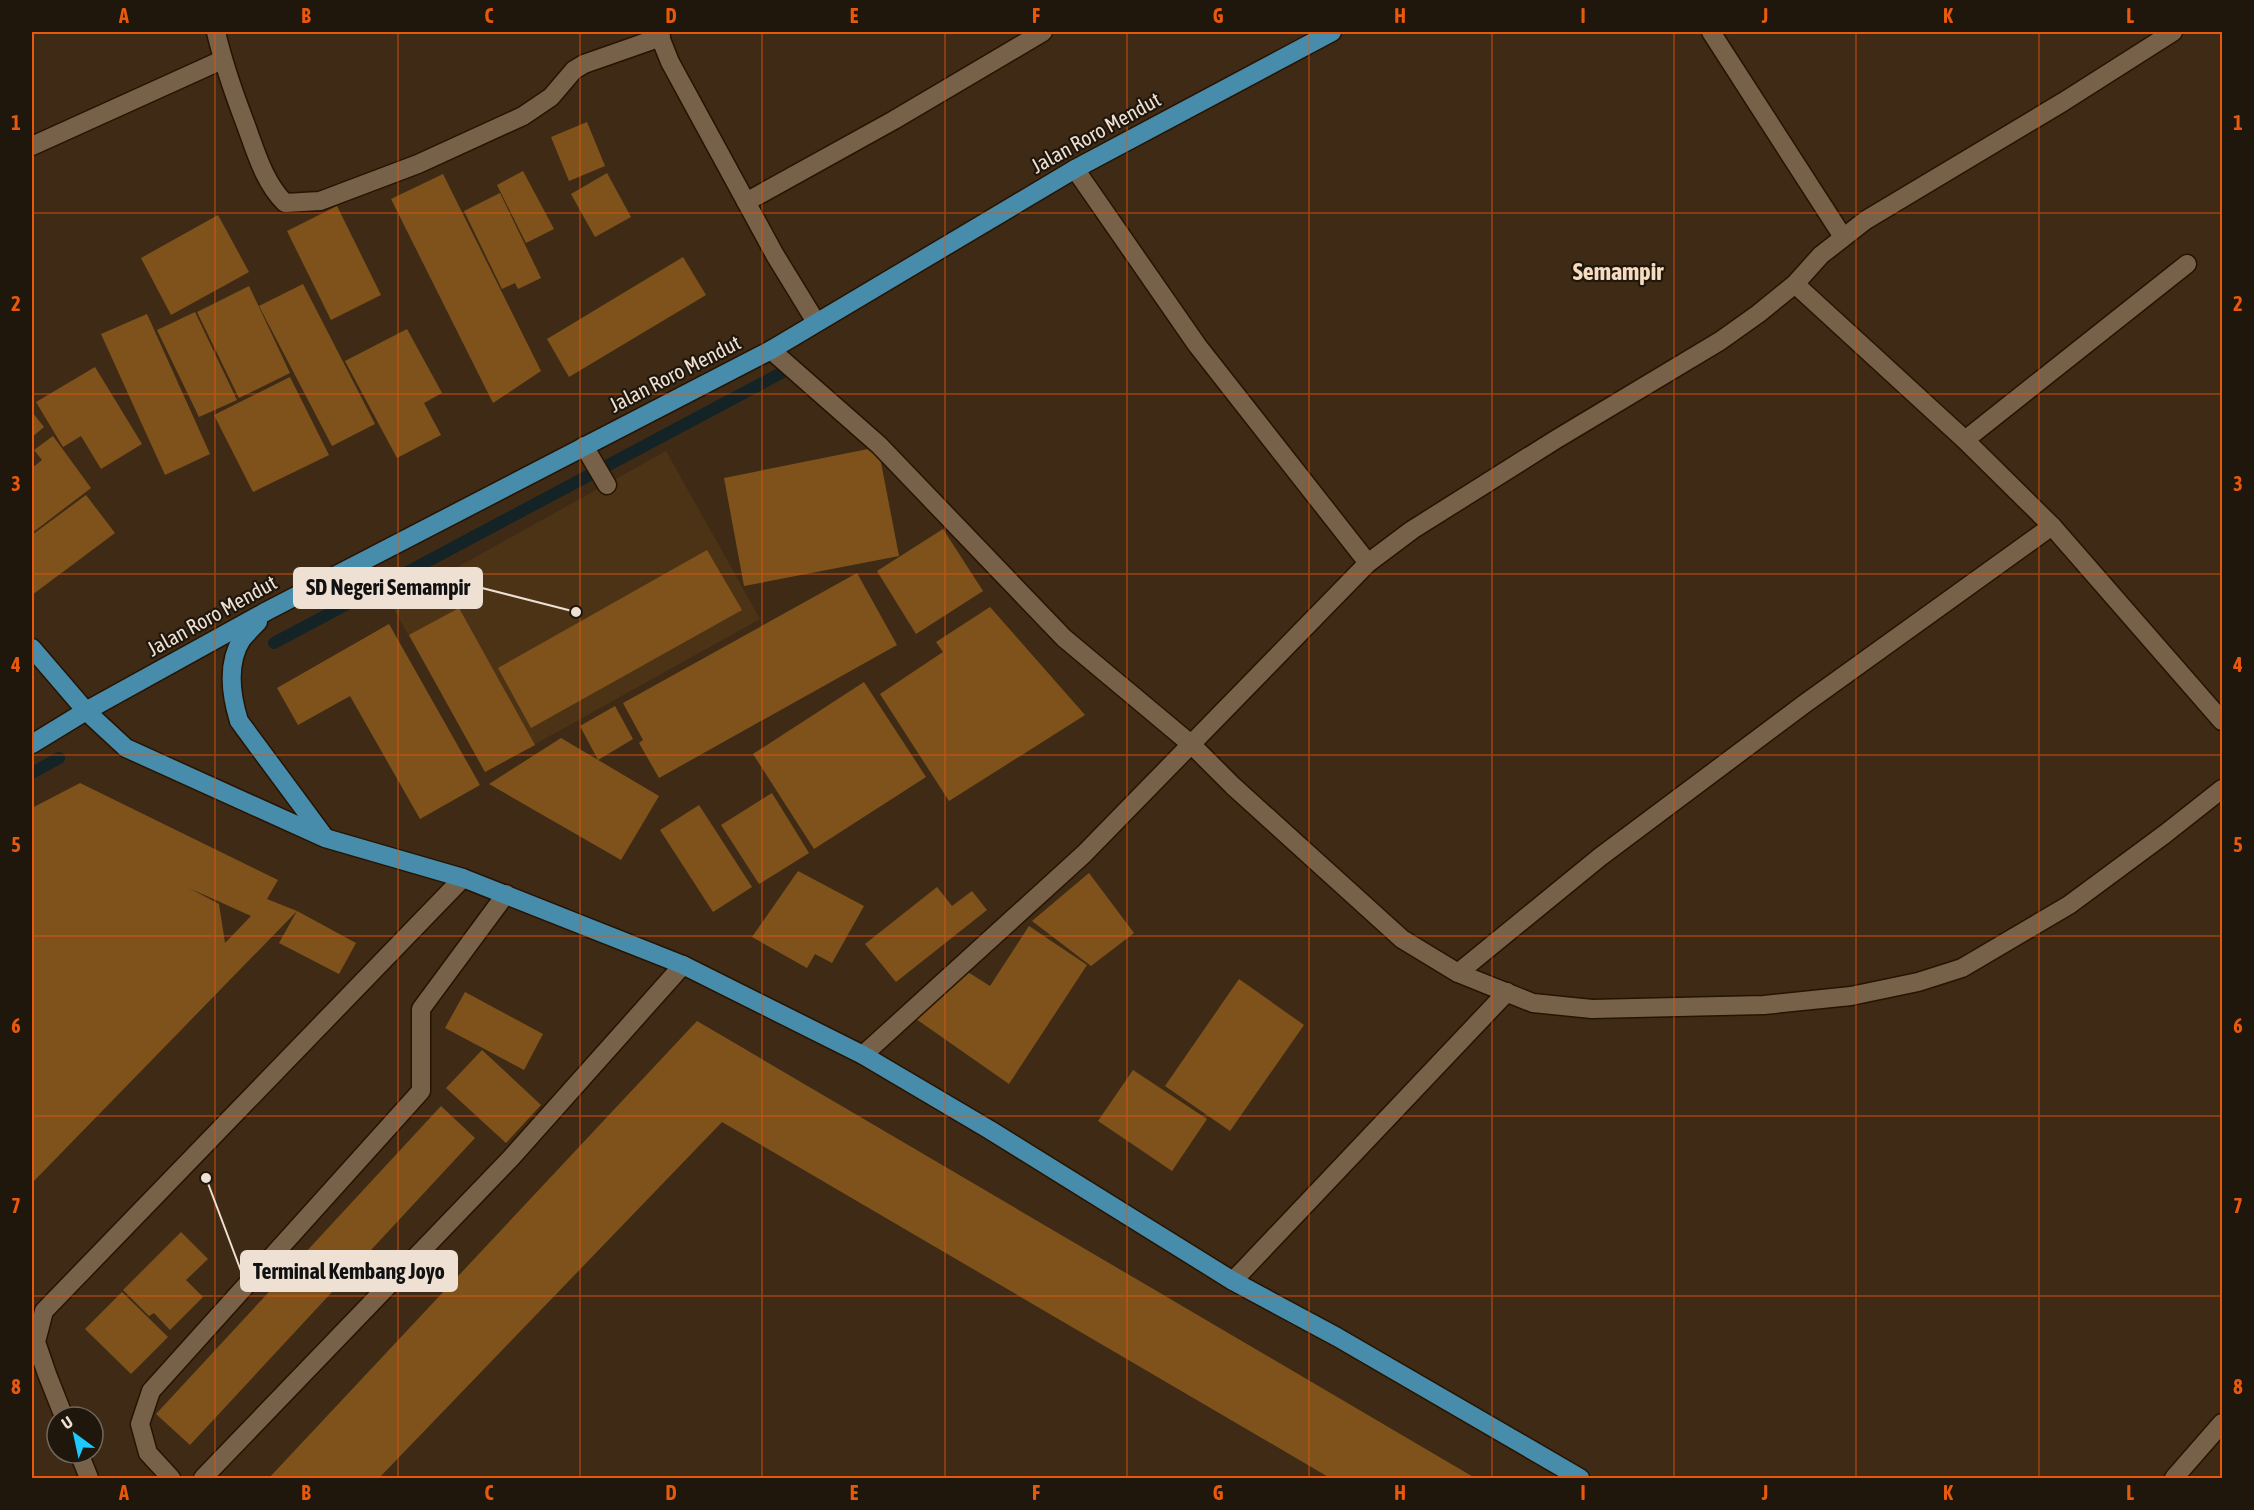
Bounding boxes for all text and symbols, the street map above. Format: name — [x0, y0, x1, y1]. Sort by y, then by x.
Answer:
text: A — [118, 4, 129, 27]
text: B — [301, 4, 311, 27]
text: C — [485, 4, 494, 27]
text: D — [665, 4, 677, 27]
text: E — [850, 4, 859, 27]
text: F — [1032, 4, 1040, 27]
text: G — [1213, 4, 1224, 27]
text: H — [1394, 4, 1406, 27]
text: I — [1580, 4, 1586, 27]
text: J — [1761, 4, 1768, 27]
text: K — [1943, 4, 1953, 27]
text: L — [2126, 4, 2134, 27]
street label: Jalan Roro Mendut — [1027, 87, 1164, 178]
text: 1 — [11, 111, 21, 134]
text: 1 — [2233, 111, 2243, 134]
district label: Semampir — [1573, 258, 1664, 285]
text: 2 — [11, 292, 21, 315]
text: 2 — [2233, 292, 2243, 315]
street label: Jalan Roro Mendut — [605, 330, 744, 417]
text: 3 — [11, 472, 21, 495]
text: 3 — [2233, 472, 2243, 495]
callout: SD Negeri Semampir — [294, 568, 482, 608]
street label: Jalan Roro Mendut — [143, 570, 280, 661]
text: SD Negeri Semampir — [306, 574, 471, 600]
text: 4 — [10, 653, 21, 676]
text: 4 — [2232, 653, 2243, 676]
text: 5 — [11, 833, 21, 856]
text: 5 — [2233, 833, 2243, 856]
text: 6 — [11, 1014, 21, 1037]
text: 6 — [2233, 1014, 2243, 1037]
text: 7 — [11, 1194, 21, 1217]
text: 7 — [2233, 1194, 2243, 1217]
callout: Terminal Kembang Joyo — [241, 1251, 457, 1291]
text: Terminal Kembang Joyo — [253, 1258, 445, 1284]
text: 8 — [11, 1375, 21, 1398]
text: 8 — [2233, 1375, 2243, 1398]
north arrow — [45, 1405, 105, 1465]
text: U — [58, 1412, 76, 1433]
text: A — [118, 1481, 129, 1504]
text: B — [301, 1481, 311, 1504]
text: C — [485, 1481, 494, 1504]
text: D — [665, 1481, 677, 1504]
text: E — [850, 1481, 859, 1504]
text: F — [1032, 1481, 1040, 1504]
text: G — [1213, 1481, 1224, 1504]
text: H — [1394, 1481, 1406, 1504]
text: I — [1580, 1481, 1586, 1504]
text: J — [1761, 1481, 1768, 1504]
text: K — [1943, 1481, 1953, 1504]
text: L — [2126, 1481, 2134, 1504]

